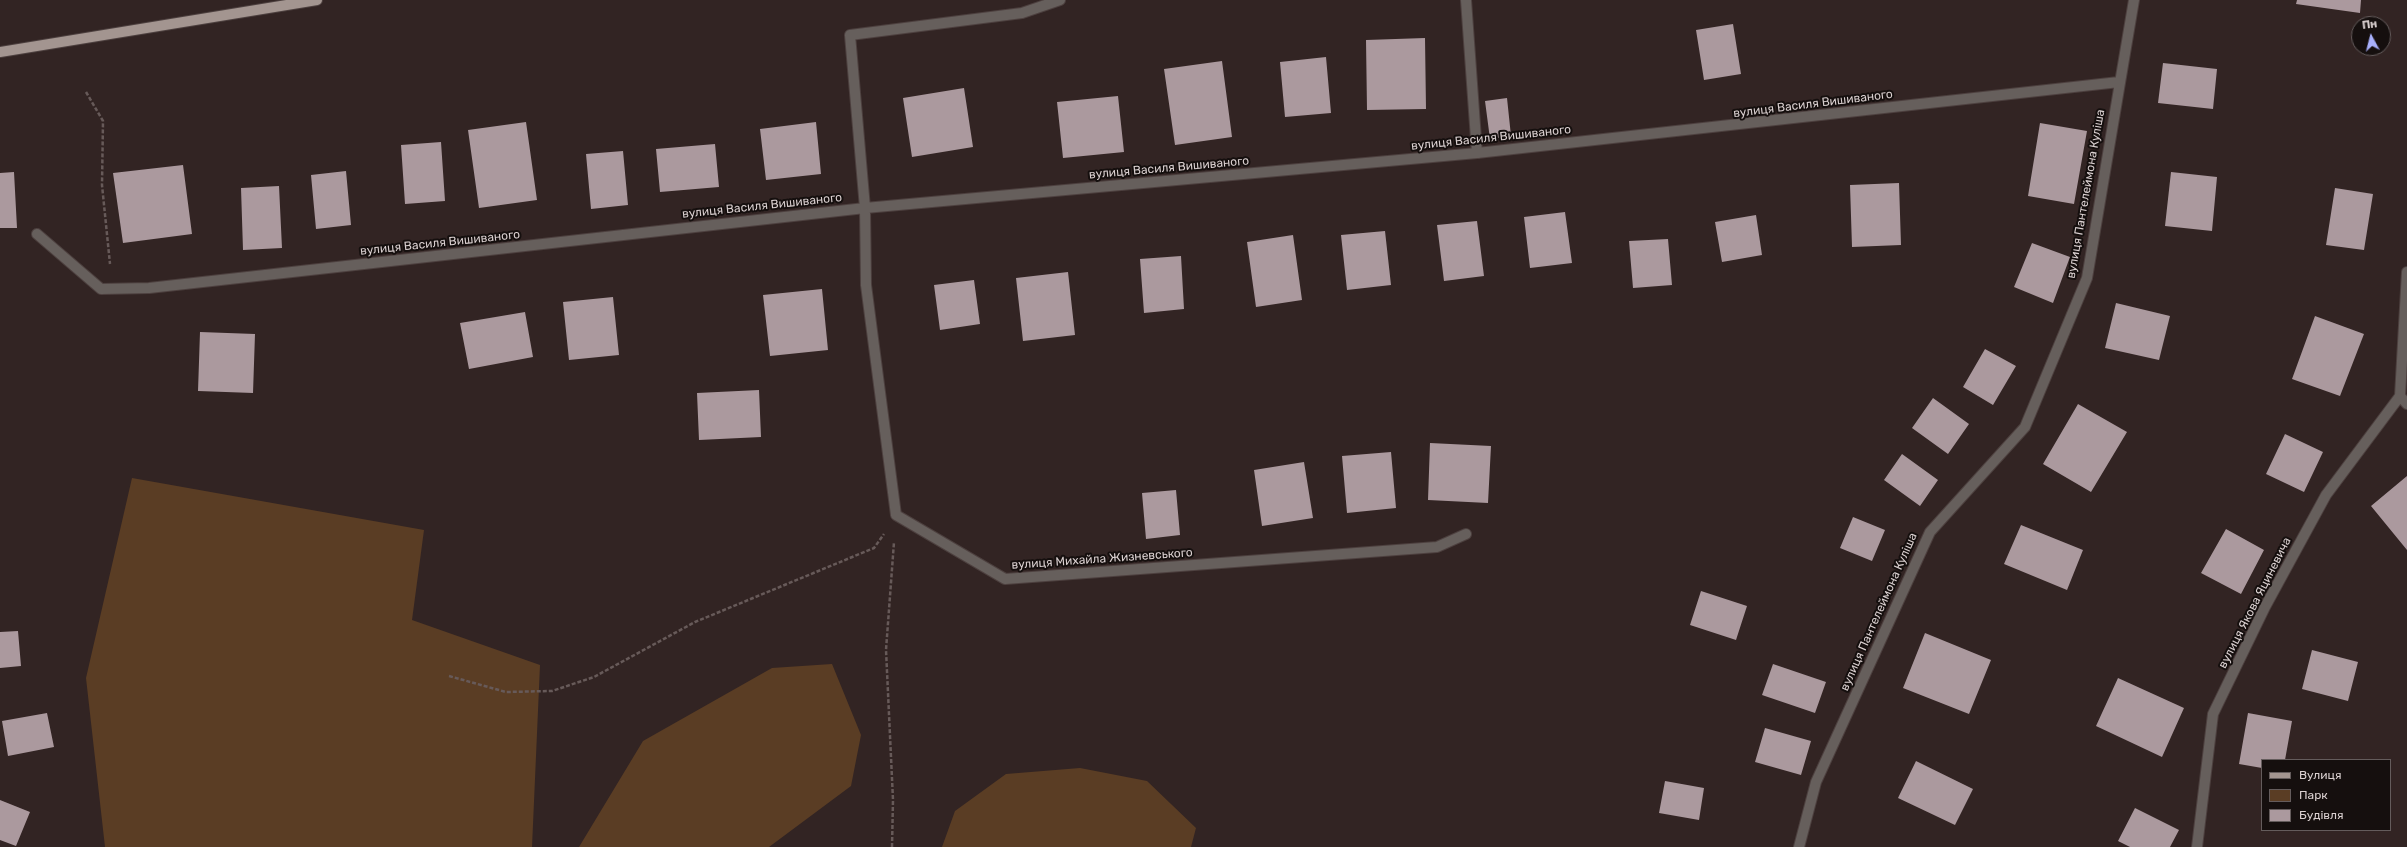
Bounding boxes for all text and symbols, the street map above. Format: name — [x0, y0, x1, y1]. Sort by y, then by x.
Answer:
north arrow — [2351, 16, 2391, 56]
text: Пн — [2361, 17, 2378, 32]
street label: вулиця Василя Вишиваного — [1732, 87, 1894, 121]
street label: вулиця Пантелеймона Куліша — [2064, 108, 2108, 280]
street label: вулиця Василя Вишиваного — [1410, 122, 1572, 154]
street label: вулиця Василя Вишиваного — [1088, 154, 1250, 182]
street label: вулиця Василя Вишиваного — [681, 190, 843, 222]
street label: вулиця Василя Вишиваного — [359, 227, 521, 259]
street label: вулиця Пантелеймона Куліша — [1838, 531, 1920, 693]
street label: вулиця Якова Яциневича — [2216, 535, 2294, 671]
street label: вулиця Михайла Жизневського — [1011, 545, 1193, 573]
legend — [2261, 759, 2391, 831]
text: Вулиця — [2299, 768, 2341, 782]
text: Парк — [2299, 788, 2328, 802]
text: Будівля — [2299, 808, 2344, 822]

